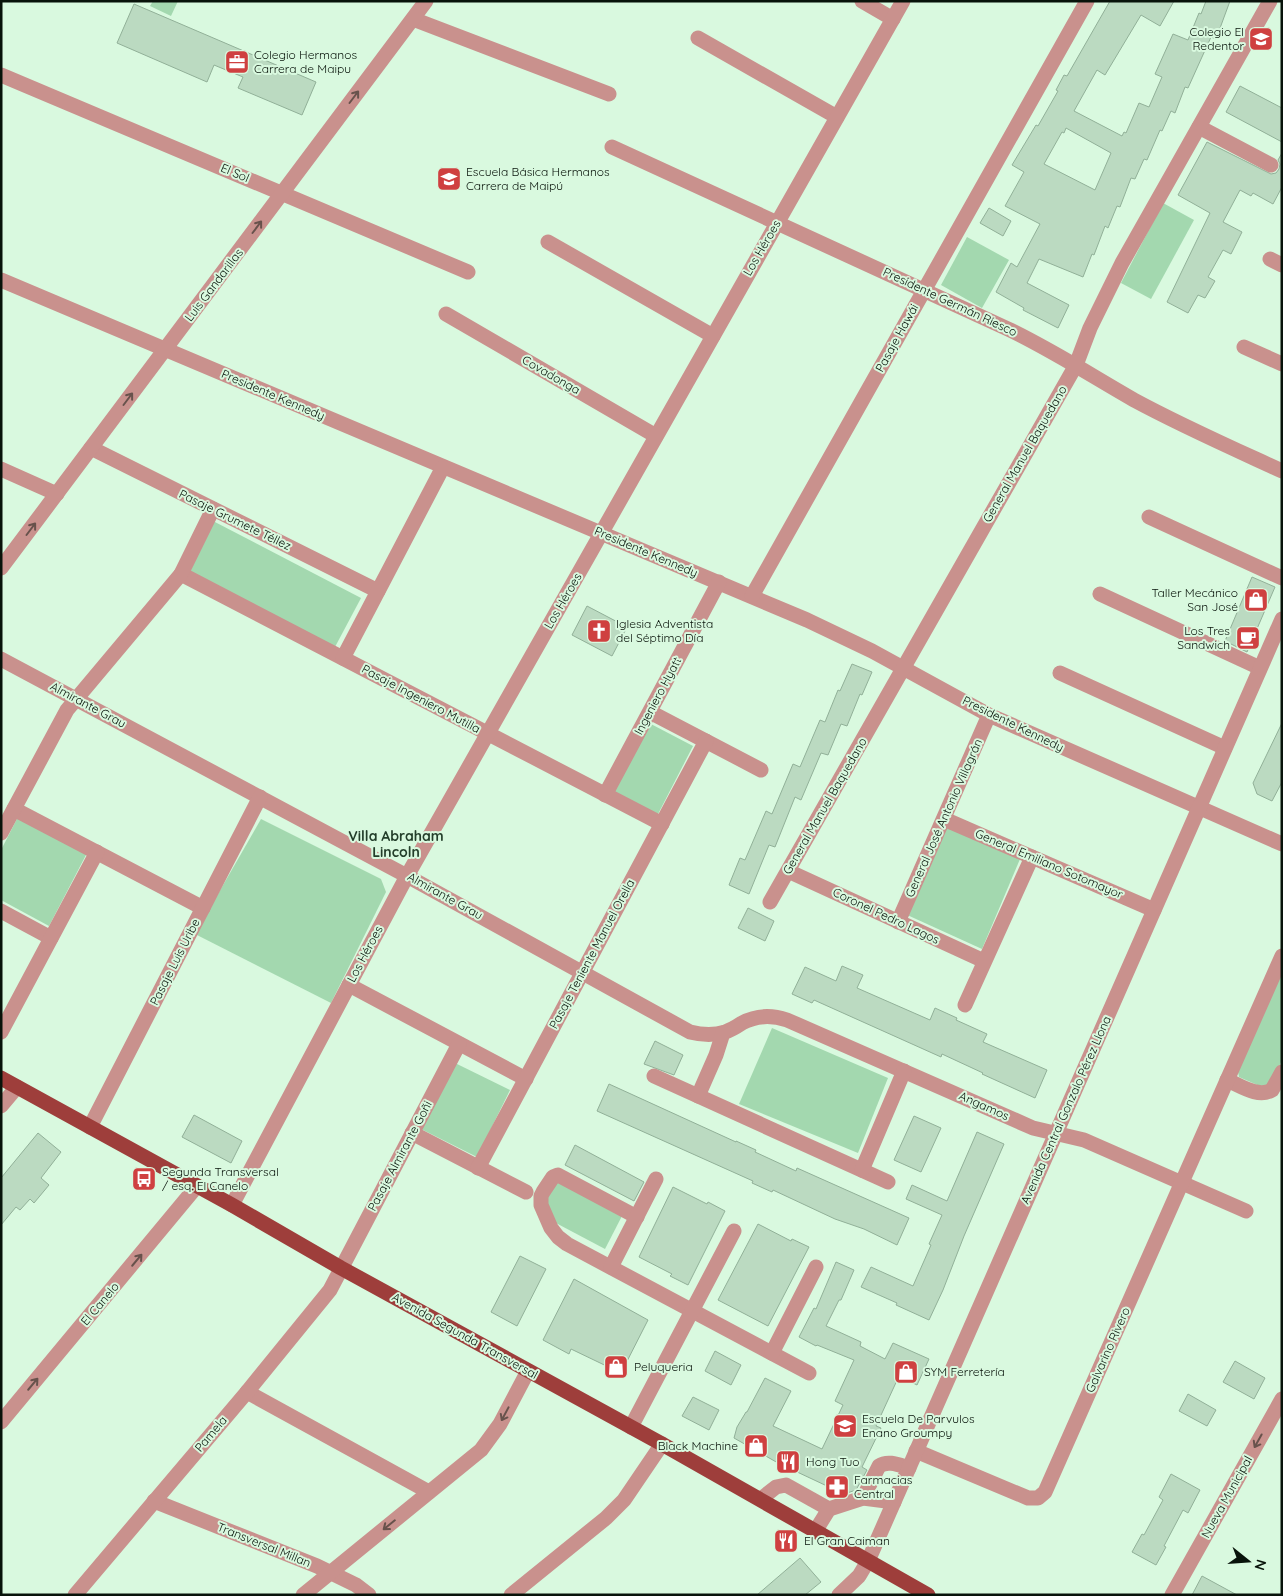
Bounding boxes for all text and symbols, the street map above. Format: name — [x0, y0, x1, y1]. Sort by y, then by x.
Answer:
place label: Colegio El Redentor — [1189, 24, 1244, 53]
school or university icon: Colegio El Redentor — [1248, 26, 1274, 52]
place label: Colegio Hermanos Carrera de Maipu — [254, 47, 357, 76]
office icon: Colegio Hermanos Carrera de Maipu — [224, 49, 250, 75]
one-way arrow — [349, 91, 360, 104]
street label: El Sol — [219, 160, 252, 185]
place label: Escuela Básica Hermanos Carrera de Maipú — [466, 164, 610, 193]
school or university icon: Escuela Básica Hermanos Carrera de Maipú — [436, 166, 462, 192]
street label: Los Héroes — [740, 217, 784, 278]
one-way arrow — [252, 220, 262, 234]
street label: Luis Gandarillas — [181, 245, 246, 324]
street label: Presidente Germán Riesco — [881, 264, 1020, 339]
street label: Pasaje Hawái — [872, 301, 921, 374]
street label: Covadonga — [519, 352, 583, 397]
street label: Presidente Kennedy — [219, 366, 327, 423]
street label: General Manuel Baquedano — [979, 383, 1070, 525]
one-way arrow — [123, 392, 133, 406]
street label: Pasaje Grumete Téllez — [177, 486, 294, 553]
one-way arrow — [25, 523, 36, 536]
street label: Presidente Kennedy — [592, 523, 700, 580]
street label: Los Héroes — [541, 570, 585, 631]
place label: Taller Mecánico San José — [1151, 585, 1238, 614]
shop icon: Taller Mecánico San José — [1243, 587, 1269, 613]
place label: Iglesia Adventista del Séptimo Día — [616, 616, 713, 645]
church icon: Iglesia Adventista del Séptimo Día — [586, 618, 612, 644]
place label: Los Tres Sandwich — [1177, 623, 1230, 652]
cafe icon: Los Tres Sandwich — [1235, 625, 1261, 651]
street label: Ingeniero Hyatt — [631, 654, 684, 737]
street label: Pasaje Ingeniero Mutilla — [359, 661, 483, 736]
street label: Almirante Grau — [48, 678, 129, 731]
street label: Presidente Kennedy — [960, 693, 1066, 755]
street label: General Manuel Baquedano — [779, 735, 870, 877]
street label: General José Antonio Villagrán — [902, 736, 985, 899]
street label: General Emiliano Sotomayor — [973, 826, 1126, 902]
district label: Villa Abraham Lincoln — [348, 827, 444, 861]
street label: Almirante Grau — [405, 869, 485, 922]
street label: Pasaje Teniente Manuel Orella — [546, 876, 637, 1031]
street label: Coronel Pedro Lagos — [830, 884, 942, 947]
street label: Pasaje Luis Uribe — [146, 916, 203, 1008]
street label: Los Héroes — [343, 923, 386, 985]
street label: Avenida Central Gonzalo Pérez Llona — [1017, 1013, 1114, 1206]
street label: Angamos — [957, 1088, 1012, 1123]
street label: Pasaje Almirante Goñi — [364, 1098, 435, 1213]
place label: Segunda Transversal / esq. El Canelo — [162, 1164, 279, 1193]
bus stop icon: Segunda Transversal / esq. El Canelo — [131, 1166, 157, 1192]
one-way arrow — [131, 1253, 142, 1266]
street label: El Canelo — [77, 1279, 122, 1328]
street label: Avenida Segunda Transversal — [390, 1289, 541, 1382]
street label: Galvarino Rivero — [1082, 1305, 1133, 1395]
shop icon: Peluqueria — [603, 1354, 629, 1380]
place label: Peluqueria — [634, 1359, 693, 1374]
shop icon: SYM Ferretería — [893, 1359, 919, 1385]
place label: SYM Ferretería — [924, 1364, 1005, 1379]
one-way arrow — [27, 1378, 38, 1391]
one-way arrow — [500, 1406, 509, 1421]
place label: Escuela De Parvulos Enano Groumpy — [862, 1411, 975, 1440]
street label: Pamela — [191, 1413, 230, 1455]
school or university icon: Escuela De Parvulos Enano Groumpy — [832, 1413, 858, 1439]
shop icon: Black Machine — [743, 1433, 769, 1459]
one-way arrow — [1253, 1433, 1262, 1448]
place label: Black Machine — [658, 1438, 738, 1453]
restaurant icon: Hong Tuo — [775, 1449, 801, 1475]
street label: Nueva Municipal — [1198, 1453, 1255, 1540]
place label: Hong Tuo — [806, 1454, 859, 1469]
place label: Farmacias Central — [854, 1472, 913, 1501]
pharmacy icon: Farmacias Central — [824, 1474, 850, 1500]
street label: Transversal Millan — [215, 1519, 313, 1570]
one-way arrow — [382, 1519, 395, 1530]
restaurant icon: El Gran Caiman — [773, 1528, 799, 1554]
place label: El Gran Caiman — [804, 1533, 890, 1548]
north arrow — [1223, 1536, 1273, 1586]
text: N — [1250, 1557, 1271, 1572]

